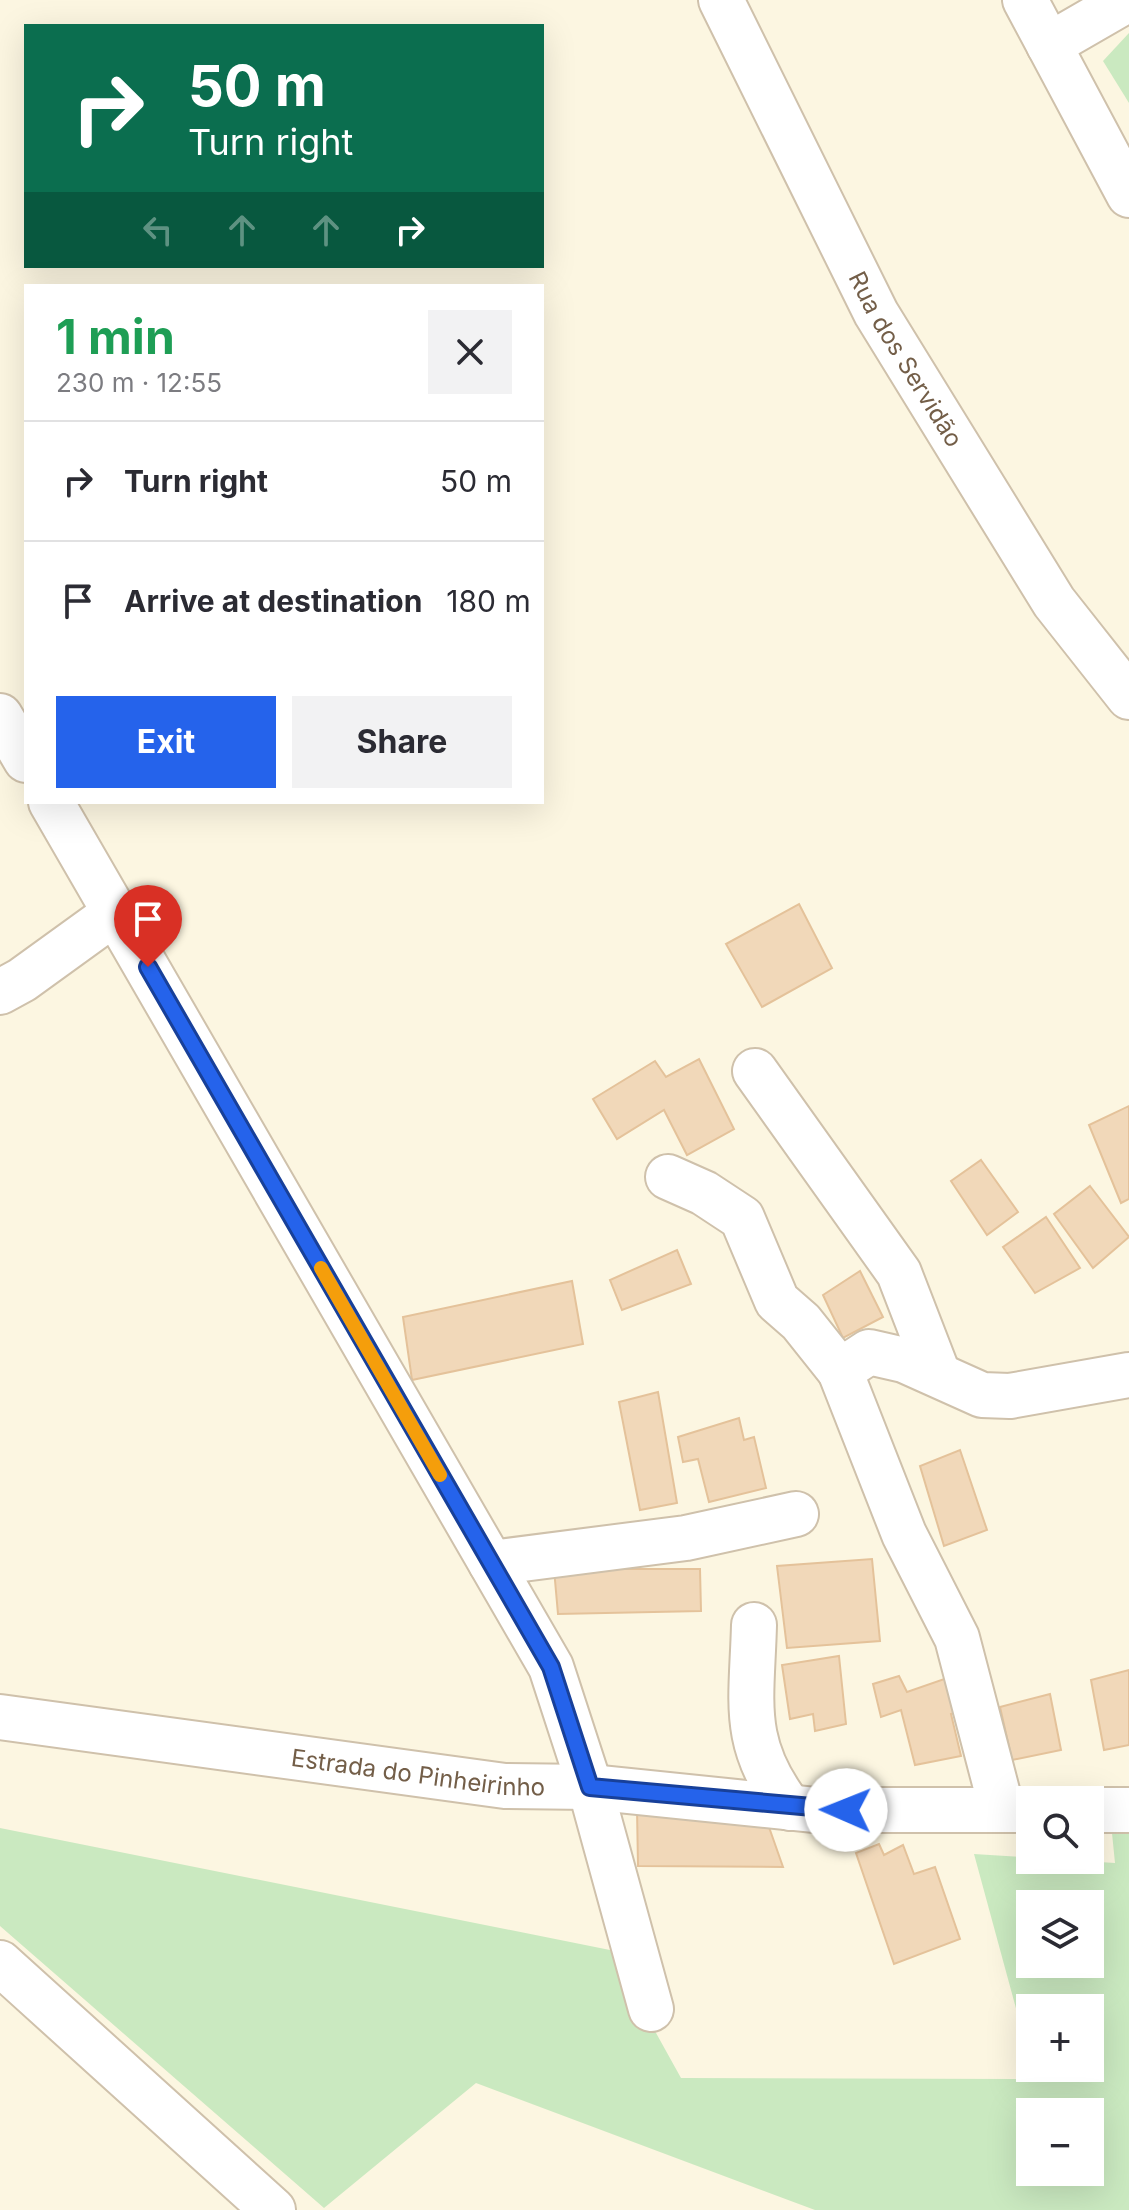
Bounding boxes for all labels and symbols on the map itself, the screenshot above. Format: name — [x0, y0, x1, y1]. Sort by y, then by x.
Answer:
street label: Rua dos Servidão — [843, 266, 969, 452]
pin — [114, 885, 182, 967]
street label: Estrada do Pinheirinho — [290, 1742, 545, 1801]
position arrow — [804, 1768, 888, 1852]

